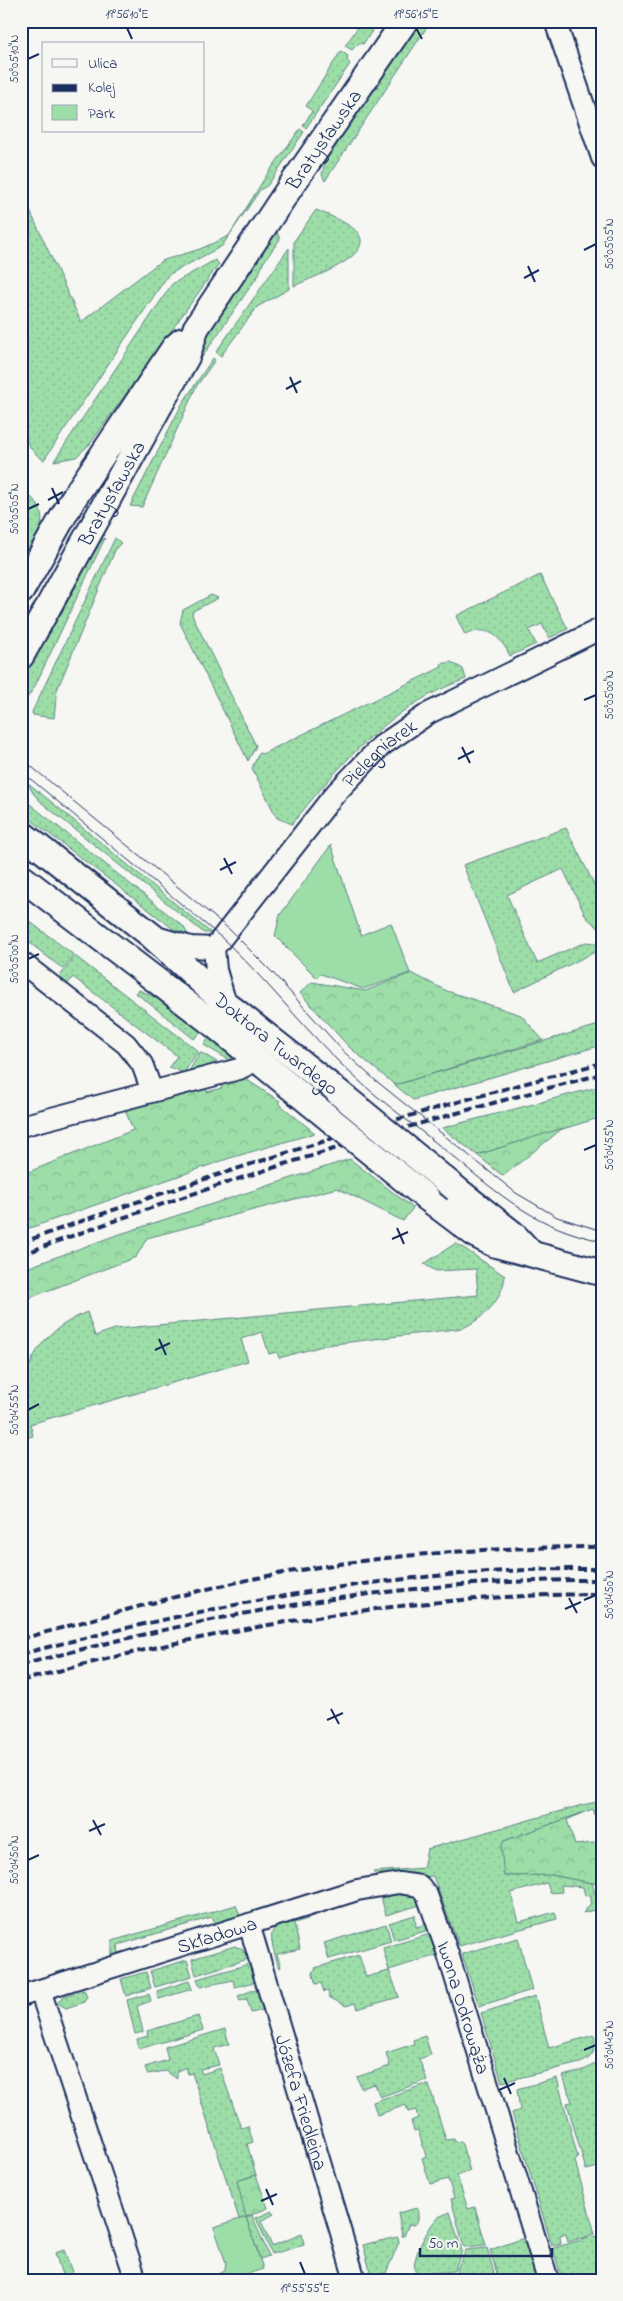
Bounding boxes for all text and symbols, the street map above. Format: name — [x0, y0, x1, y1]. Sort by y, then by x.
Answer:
text: 19°56'10"E — [105, 6, 149, 24]
text: 19°56'15"E — [394, 6, 438, 24]
text: 50°05'10"N — [6, 35, 24, 83]
legend — [42, 42, 205, 132]
text: Ulica — [88, 53, 117, 75]
text: Kolej — [88, 77, 116, 99]
street label: Bratysławska — [280, 84, 370, 198]
text: Park — [88, 103, 116, 125]
text: 50°05'05"N — [601, 218, 619, 270]
street label: Bratysławska — [72, 436, 154, 553]
text: 50°05'05"N — [6, 483, 24, 535]
text: 50°05'00"N — [601, 670, 619, 720]
street label: Pielęgniarek — [336, 713, 424, 795]
text: 50°05'00"N — [6, 934, 24, 984]
street label: Doktora Twardego — [205, 986, 344, 1104]
text: 50°04'55"N — [601, 1119, 619, 1171]
text: 50°04'55"N — [6, 1384, 24, 1436]
text: 50°04'50"N — [601, 1570, 619, 1620]
text: 50°04'50"N — [6, 1835, 24, 1885]
street label: Składowa — [174, 1910, 261, 1963]
street label: Iwona Odrowąża — [428, 1938, 496, 2078]
text: 50°04'45"N — [601, 2020, 619, 2070]
street label: Józefa Friedleina — [266, 2031, 334, 2175]
scale bar — [420, 2226, 553, 2258]
text: 50 m — [428, 2233, 459, 2255]
text: 19°55'55"E — [280, 2280, 330, 2298]

